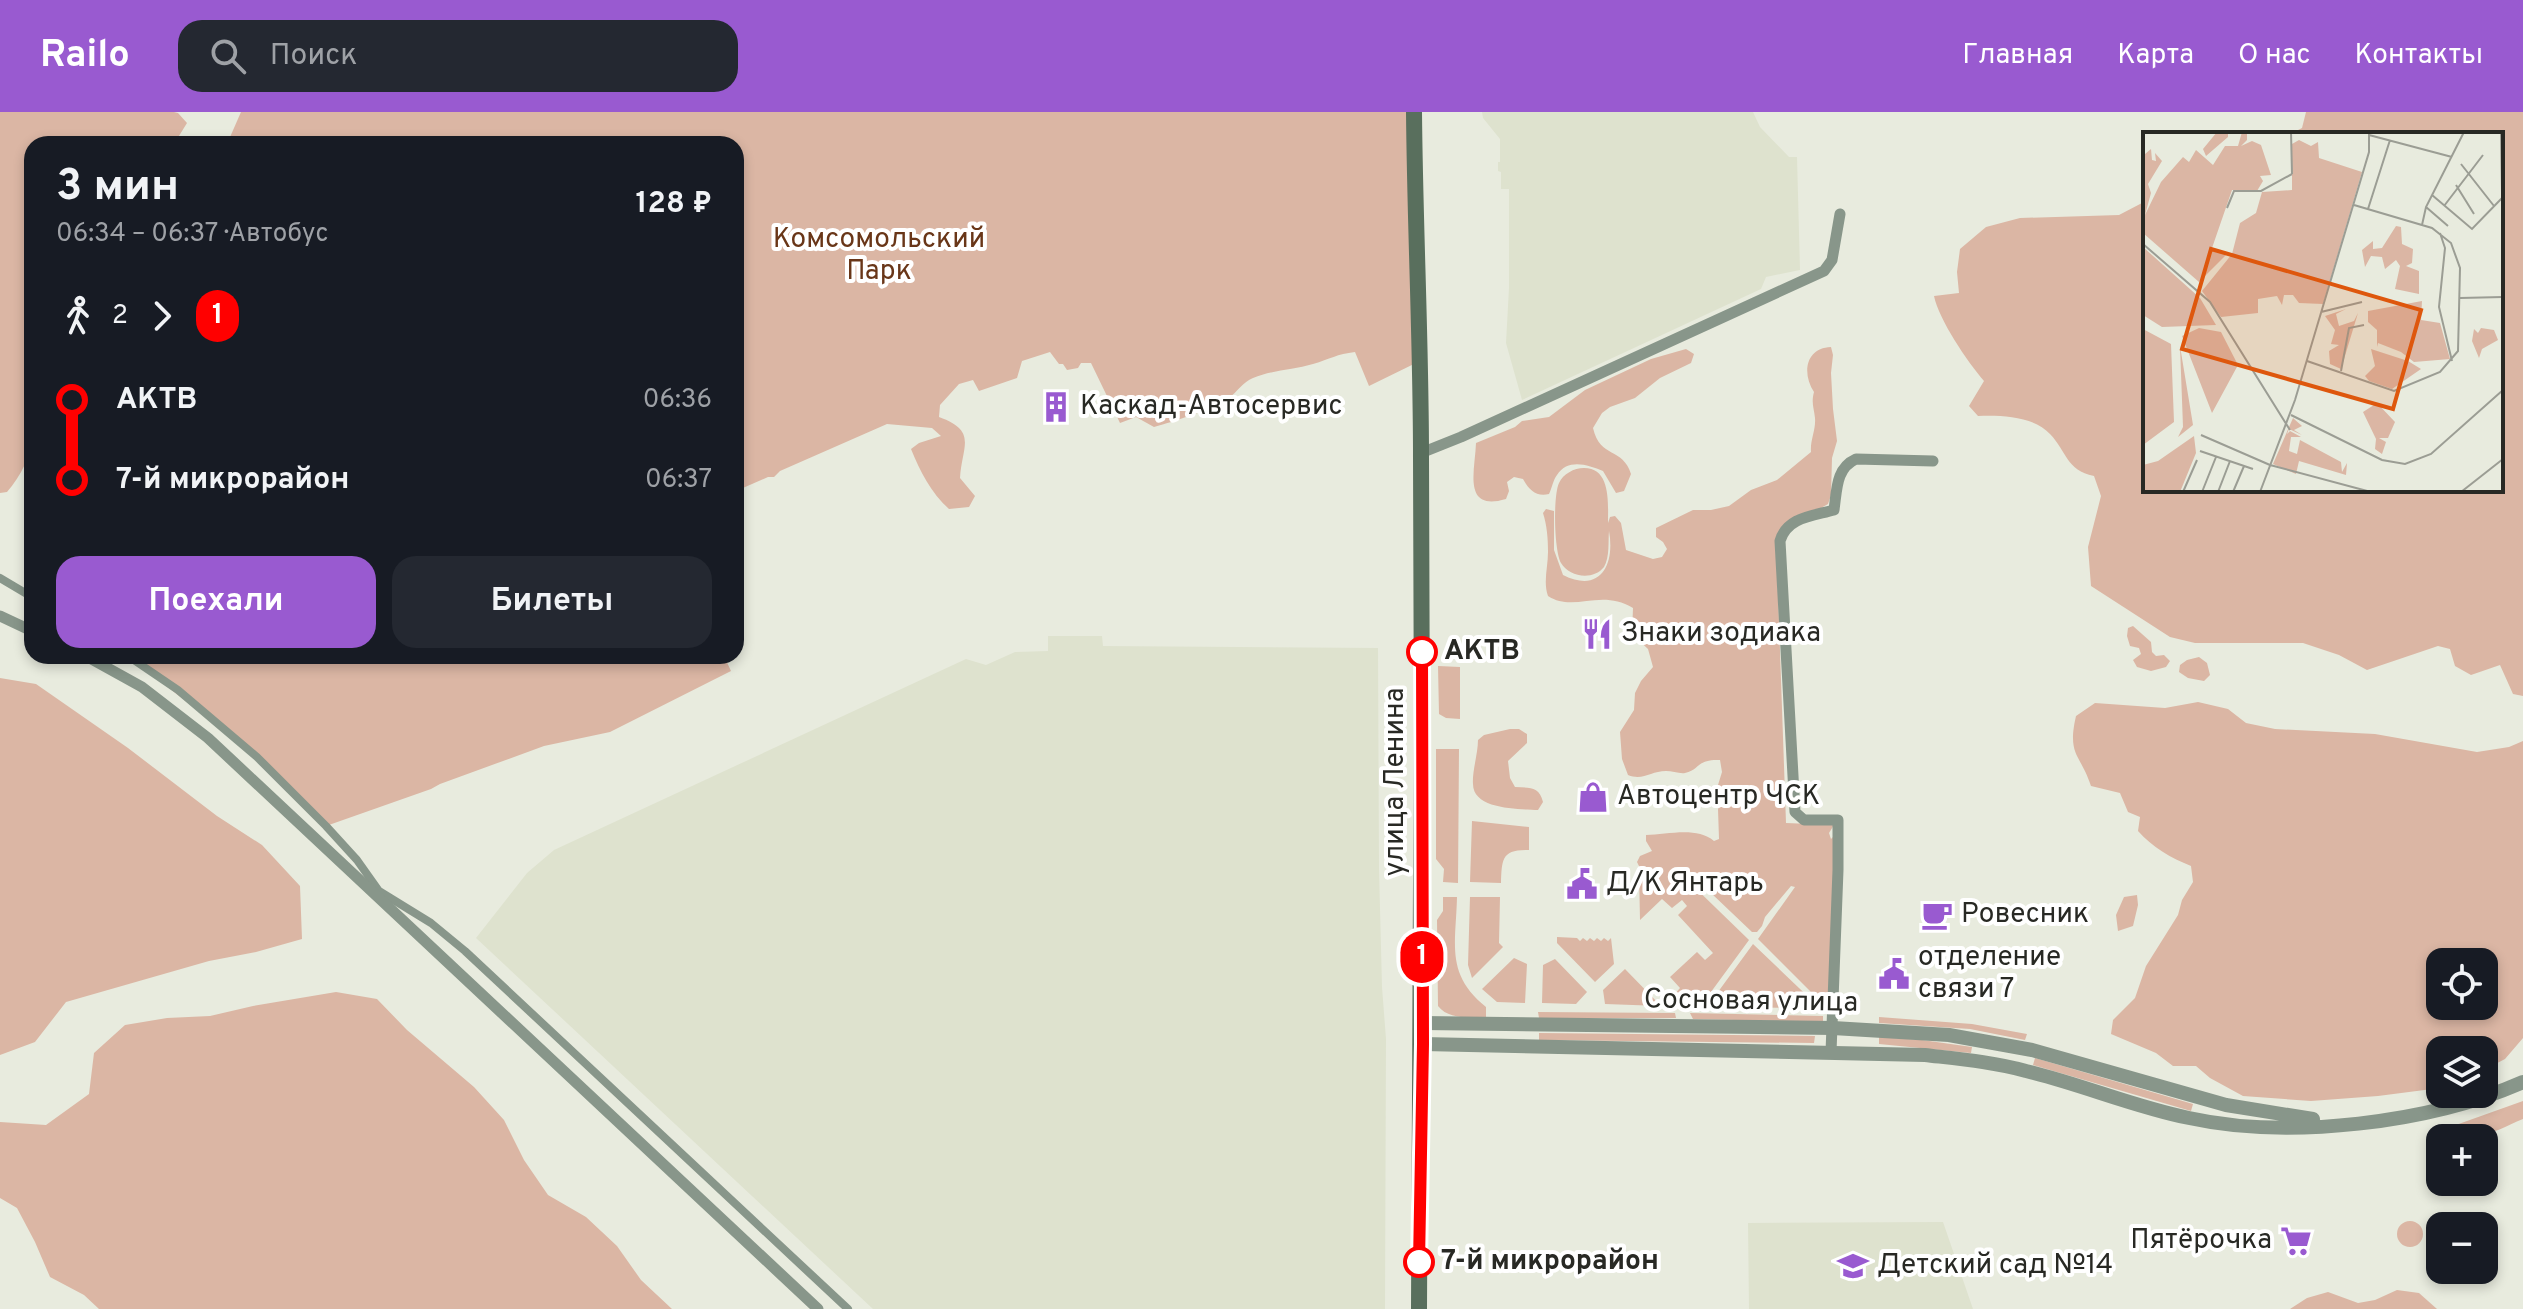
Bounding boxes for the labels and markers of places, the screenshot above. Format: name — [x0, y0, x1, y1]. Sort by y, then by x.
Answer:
place label: Каскад-Автосервис — [1080, 389, 1343, 425]
building icon: Каскад-Автосервис — [1039, 390, 1073, 424]
place label: Знаки зодиака — [1621, 616, 1821, 652]
restaurant icon: Знаки зодиака — [1580, 617, 1614, 651]
place label: АКТВ — [1444, 634, 1520, 670]
marker: АКТВ — [1407, 637, 1437, 667]
place label: Автоцентр ЧСК — [1617, 779, 1820, 815]
shop icon: Автоцентр ЧСК — [1576, 780, 1610, 814]
place label: Д/К Янтарь — [1606, 866, 1764, 902]
public building icon: Д/К Янтарь — [1565, 867, 1599, 901]
place label: Ровесник — [1961, 897, 2089, 933]
cafe icon: Ровесник — [1920, 898, 1954, 932]
place label: отделение связи 7 — [1918, 940, 2061, 1008]
public building icon: отделение связи 7 — [1877, 957, 1911, 991]
place label: Пятёрочка — [2130, 1223, 2272, 1259]
supermarket icon: Пятёрочка — [2279, 1224, 2313, 1258]
place label: 7-й микрорайон — [1441, 1244, 1659, 1280]
marker: 7-й микрорайон — [1404, 1247, 1434, 1277]
place label: Детский сад №14 — [1877, 1248, 2113, 1284]
school or university icon: Детский сад №14 — [1836, 1249, 1870, 1283]

